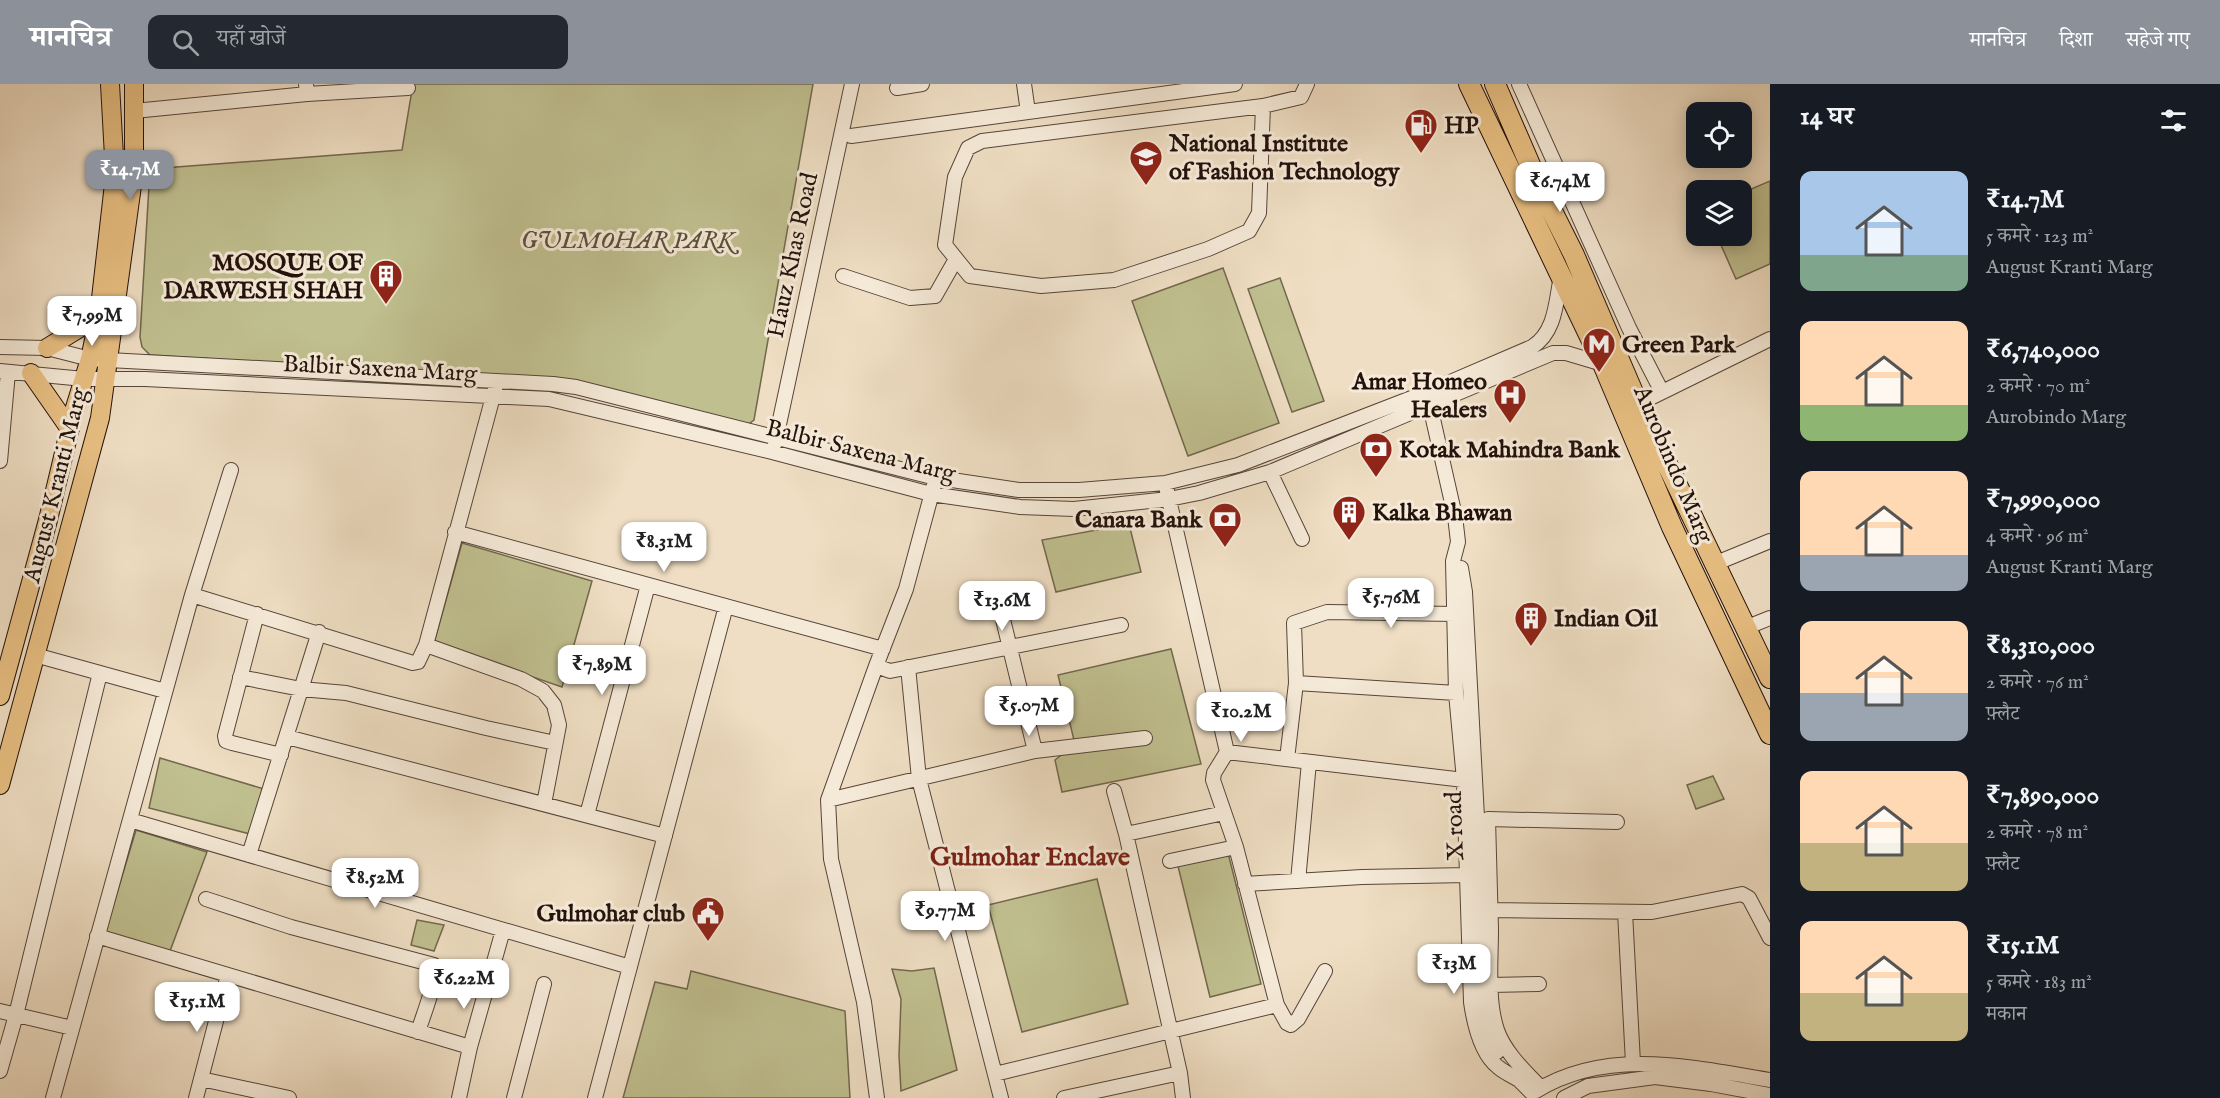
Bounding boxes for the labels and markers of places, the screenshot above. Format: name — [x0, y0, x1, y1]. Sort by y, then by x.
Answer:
fuel station icon: HP — [1403, 107, 1439, 154]
place label: HP — [1444, 111, 1479, 142]
place label: National Institute of Fashion Technology — [1168, 129, 1401, 188]
school or university icon: National Institute of Fashion Technology — [1128, 139, 1164, 186]
pin: ₹14.7M — [81, 150, 179, 201]
pin: ₹6.74M — [1511, 162, 1609, 213]
place label: MOSQUE OF DARWESH SHAH — [163, 248, 364, 307]
building icon: MOSQUE OF DARWESH SHAH — [368, 258, 404, 305]
pin: ₹7.99M — [43, 296, 141, 347]
metro station icon: Green Park — [1581, 326, 1617, 373]
place label: Green Park — [1622, 330, 1737, 361]
place label: Amar Homeo Healers — [1351, 367, 1488, 426]
hospital icon: Amar Homeo Healers — [1492, 377, 1528, 424]
bank icon: Kotak Mahindra Bank — [1358, 431, 1394, 478]
place label: Kotak Mahindra Bank — [1399, 435, 1621, 466]
building icon: Kalka Bhawan — [1331, 494, 1367, 541]
place label: Kalka Bhawan — [1372, 498, 1513, 529]
bank icon: Canara Bank — [1207, 501, 1243, 548]
place label: Canara Bank — [1075, 505, 1203, 536]
pin: ₹8.31M — [615, 522, 713, 573]
pin: ₹5.76M — [1342, 578, 1440, 629]
pin: ₹13.6M — [953, 581, 1051, 632]
building icon: Indian Oil — [1513, 600, 1549, 647]
place label: Indian Oil — [1554, 604, 1658, 635]
pin: ₹7.89M — [553, 645, 651, 696]
pin: ₹5.07M — [980, 686, 1078, 737]
pin: ₹10.2M — [1192, 692, 1290, 743]
pin: ₹8.52M — [326, 858, 424, 909]
pin: ₹9.77M — [896, 891, 994, 942]
public building icon: Gulmohar club — [690, 895, 726, 942]
place label: Gulmohar club — [536, 899, 685, 930]
pin: ₹13M — [1418, 944, 1490, 995]
pin: ₹6.22M — [415, 959, 513, 1010]
pin: ₹15.1M — [148, 982, 246, 1033]

